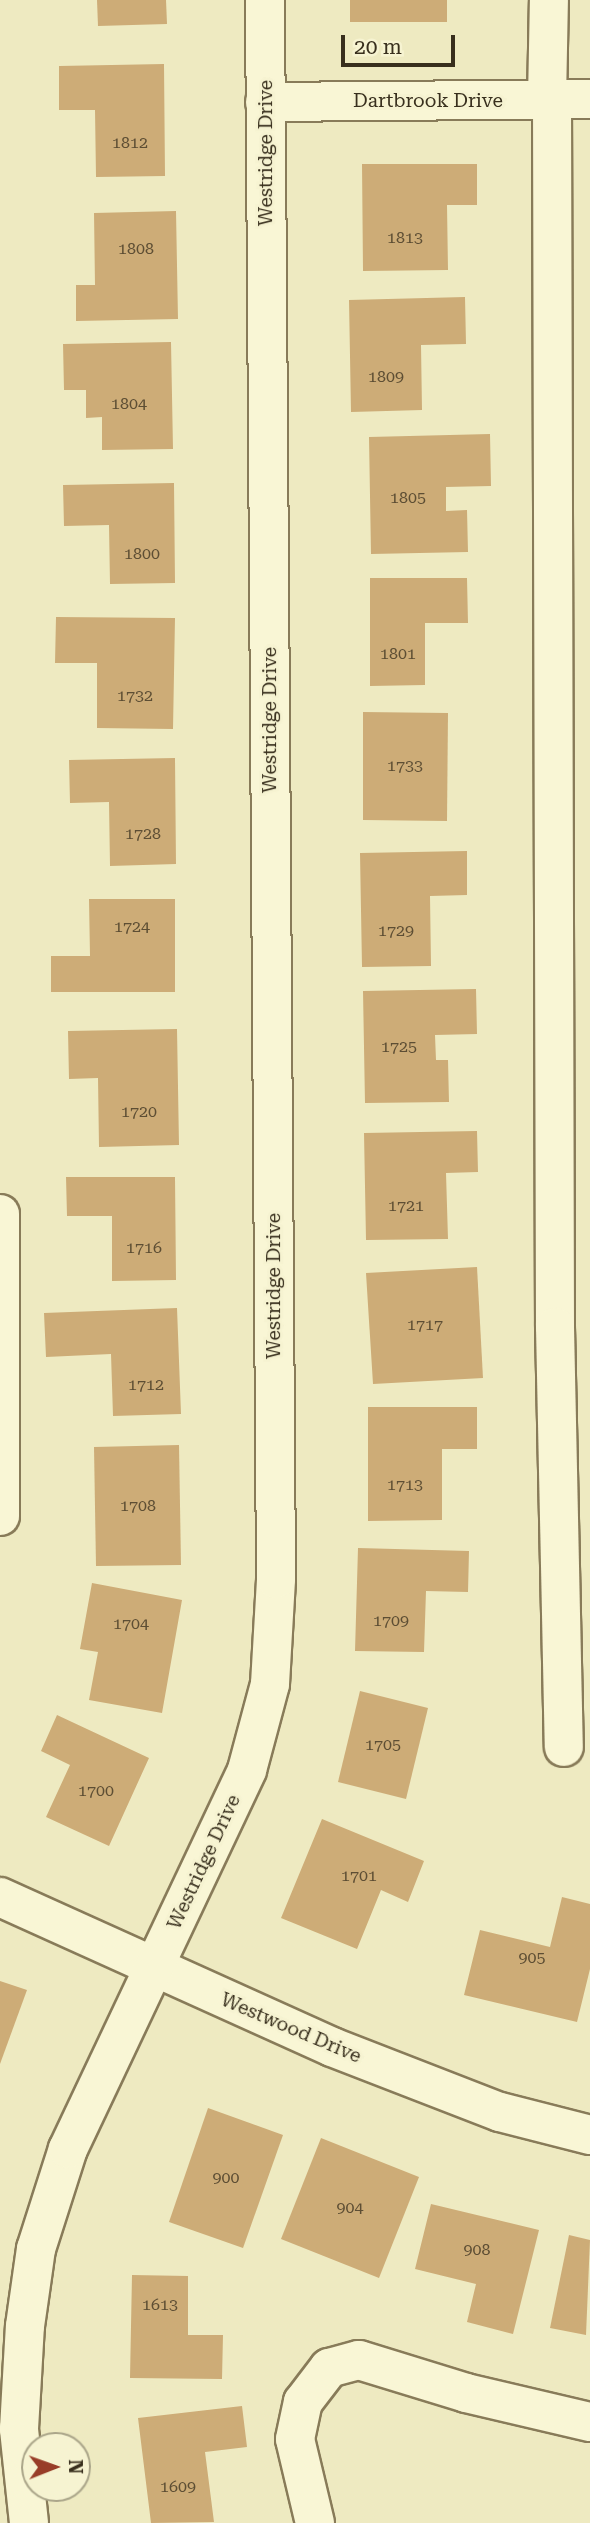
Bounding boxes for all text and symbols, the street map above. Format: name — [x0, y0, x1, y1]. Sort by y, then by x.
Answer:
scale bar — [345, 21, 459, 65]
text: 20 m — [354, 35, 402, 59]
street label: Westridge Drive — [255, 80, 277, 226]
street label: Dartbrook Drive — [353, 90, 503, 112]
house number: 1812 — [112, 133, 148, 153]
house number: 1813 — [387, 228, 423, 248]
house number: 1808 — [118, 239, 154, 259]
house number: 1809 — [368, 367, 404, 387]
house number: 1804 — [111, 394, 147, 414]
house number: 1805 — [390, 488, 426, 508]
house number: 1800 — [124, 544, 160, 564]
house number: 1801 — [380, 644, 416, 664]
street label: Westridge Drive — [259, 647, 281, 793]
house number: 1732 — [117, 686, 153, 706]
house number: 1733 — [387, 756, 423, 776]
house number: 1728 — [125, 824, 161, 844]
house number: 1724 — [114, 917, 150, 937]
house number: 1729 — [378, 921, 414, 941]
house number: 1725 — [381, 1037, 417, 1057]
house number: 1720 — [121, 1102, 157, 1122]
house number: 1721 — [388, 1196, 424, 1216]
street label: Westridge Drive — [263, 1213, 285, 1359]
house number: 1716 — [126, 1238, 162, 1258]
house number: 1717 — [407, 1315, 443, 1335]
house number: 1712 — [128, 1375, 164, 1395]
house number: 1713 — [387, 1475, 423, 1495]
house number: 1708 — [120, 1496, 156, 1516]
house number: 1709 — [373, 1611, 409, 1631]
house number: 1704 — [113, 1614, 149, 1634]
house number: 1705 — [365, 1735, 401, 1755]
house number: 1700 — [78, 1781, 114, 1801]
street label: Westridge Drive — [163, 1791, 245, 1933]
house number: 1701 — [341, 1866, 377, 1886]
house number: 905 — [519, 1948, 545, 1968]
street label: Westwood Drive — [217, 1988, 365, 2068]
house number: 900 — [213, 2168, 239, 2188]
house number: 904 — [337, 2198, 363, 2218]
house number: 908 — [464, 2240, 490, 2260]
house number: 1613 — [142, 2295, 178, 2315]
north arrow — [21, 2432, 91, 2502]
text: N — [64, 2459, 87, 2474]
house number: 1609 — [160, 2477, 196, 2497]

